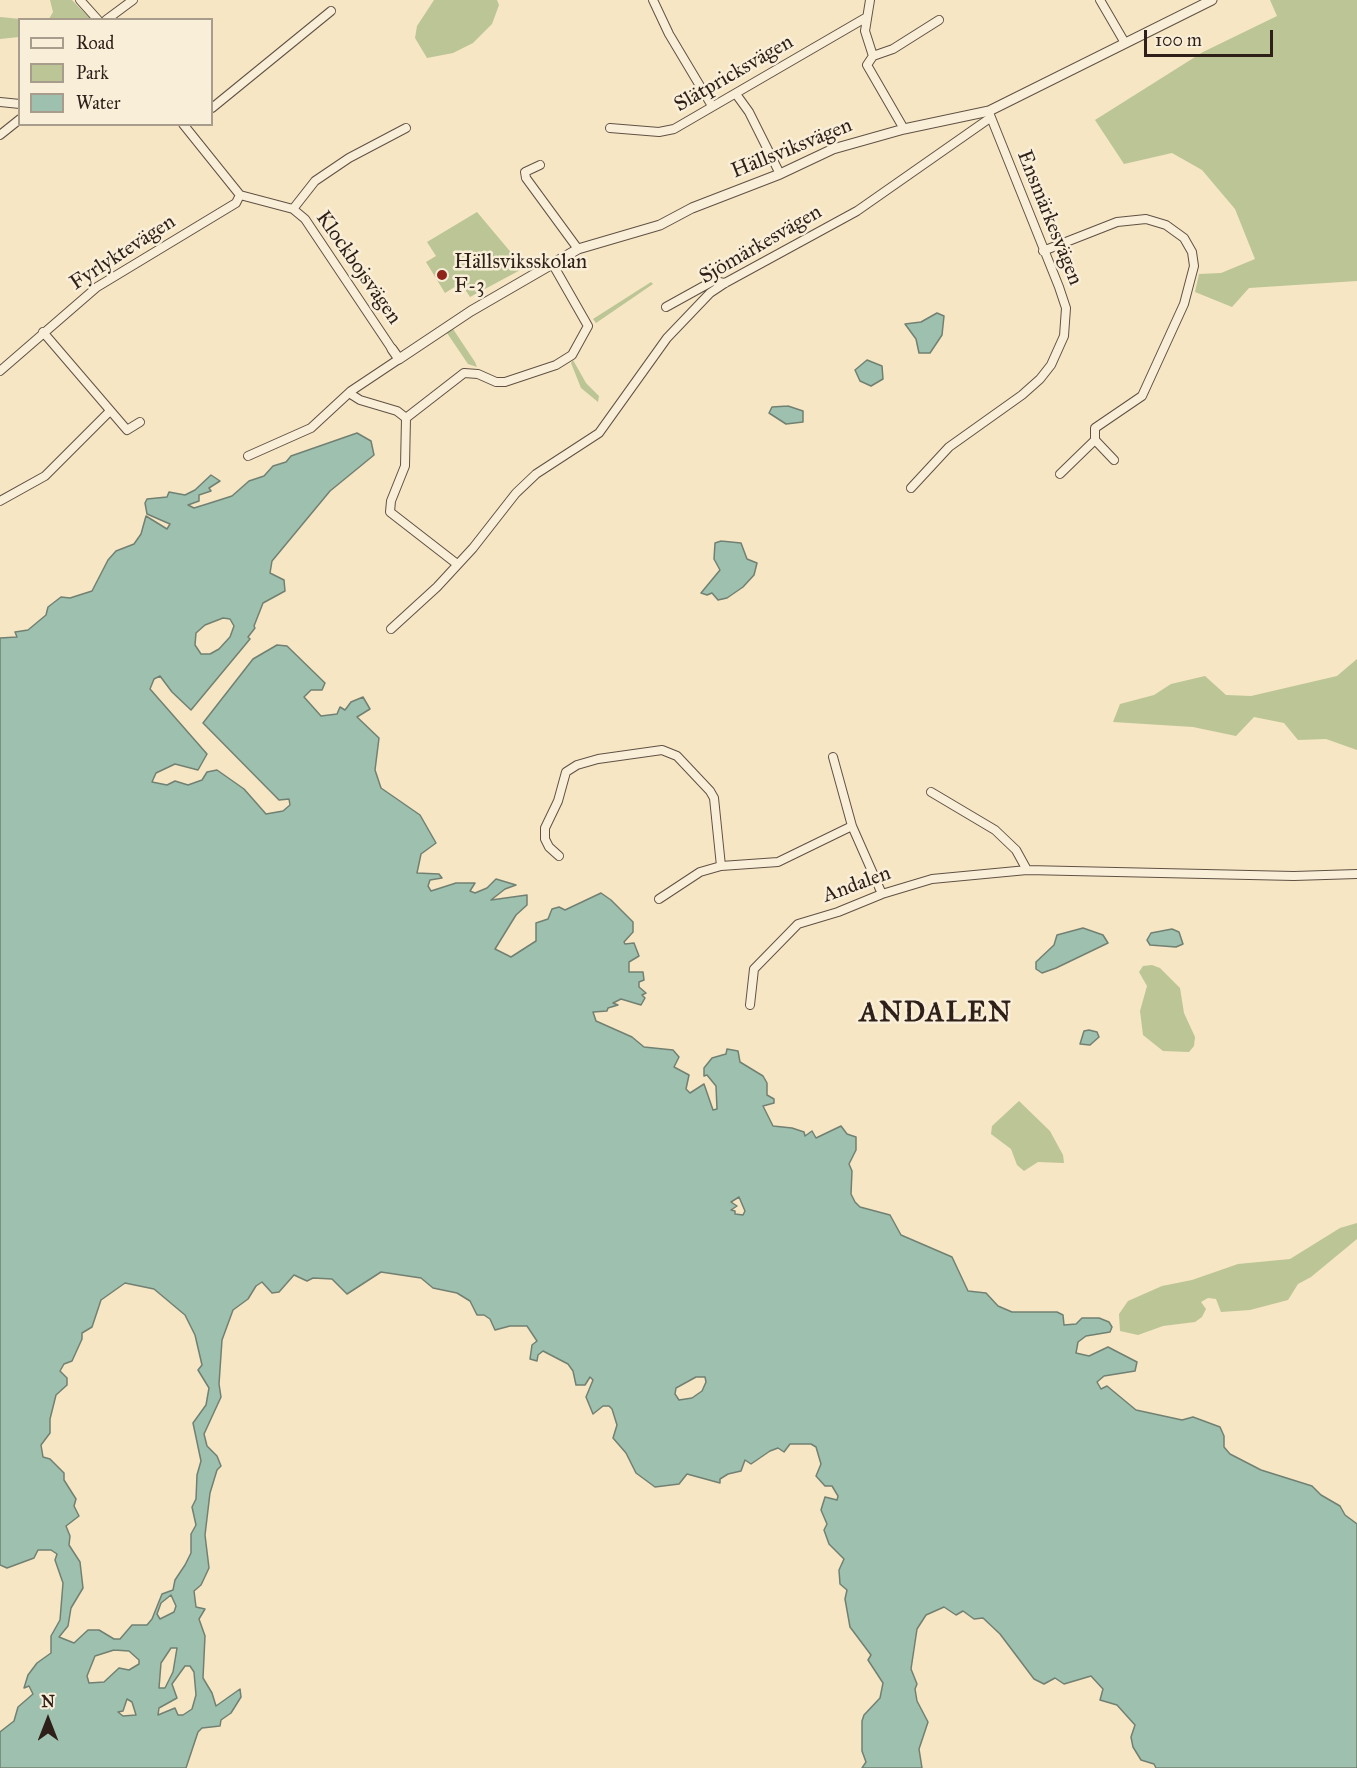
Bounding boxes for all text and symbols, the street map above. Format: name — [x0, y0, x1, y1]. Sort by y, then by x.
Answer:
legend — [18, 18, 213, 126]
scale bar — [1147, 18, 1276, 56]
text: 100 m — [1155, 29, 1202, 51]
street label: Slätpricksvägen — [670, 30, 798, 118]
text: Road — [76, 32, 114, 54]
text: Park — [76, 62, 109, 84]
text: Water — [76, 92, 120, 114]
street label: Hällsviksvägen — [728, 113, 856, 185]
street label: Ensmärkesvägen — [1011, 147, 1087, 289]
street label: Sjömärkesvägen — [695, 200, 827, 290]
street label: Klockbojsvägen — [310, 207, 406, 329]
street label: Fyrlyktevägen — [65, 210, 181, 296]
place label: Hällsviksskolan F-3 — [454, 250, 587, 300]
marker: Hällsviksskolan F-3 — [435, 268, 449, 282]
street label: Andalen — [820, 861, 894, 909]
district label: ANDALEN — [860, 998, 1012, 1030]
north arrow — [18, 1690, 78, 1750]
text: N — [41, 1692, 55, 1711]

